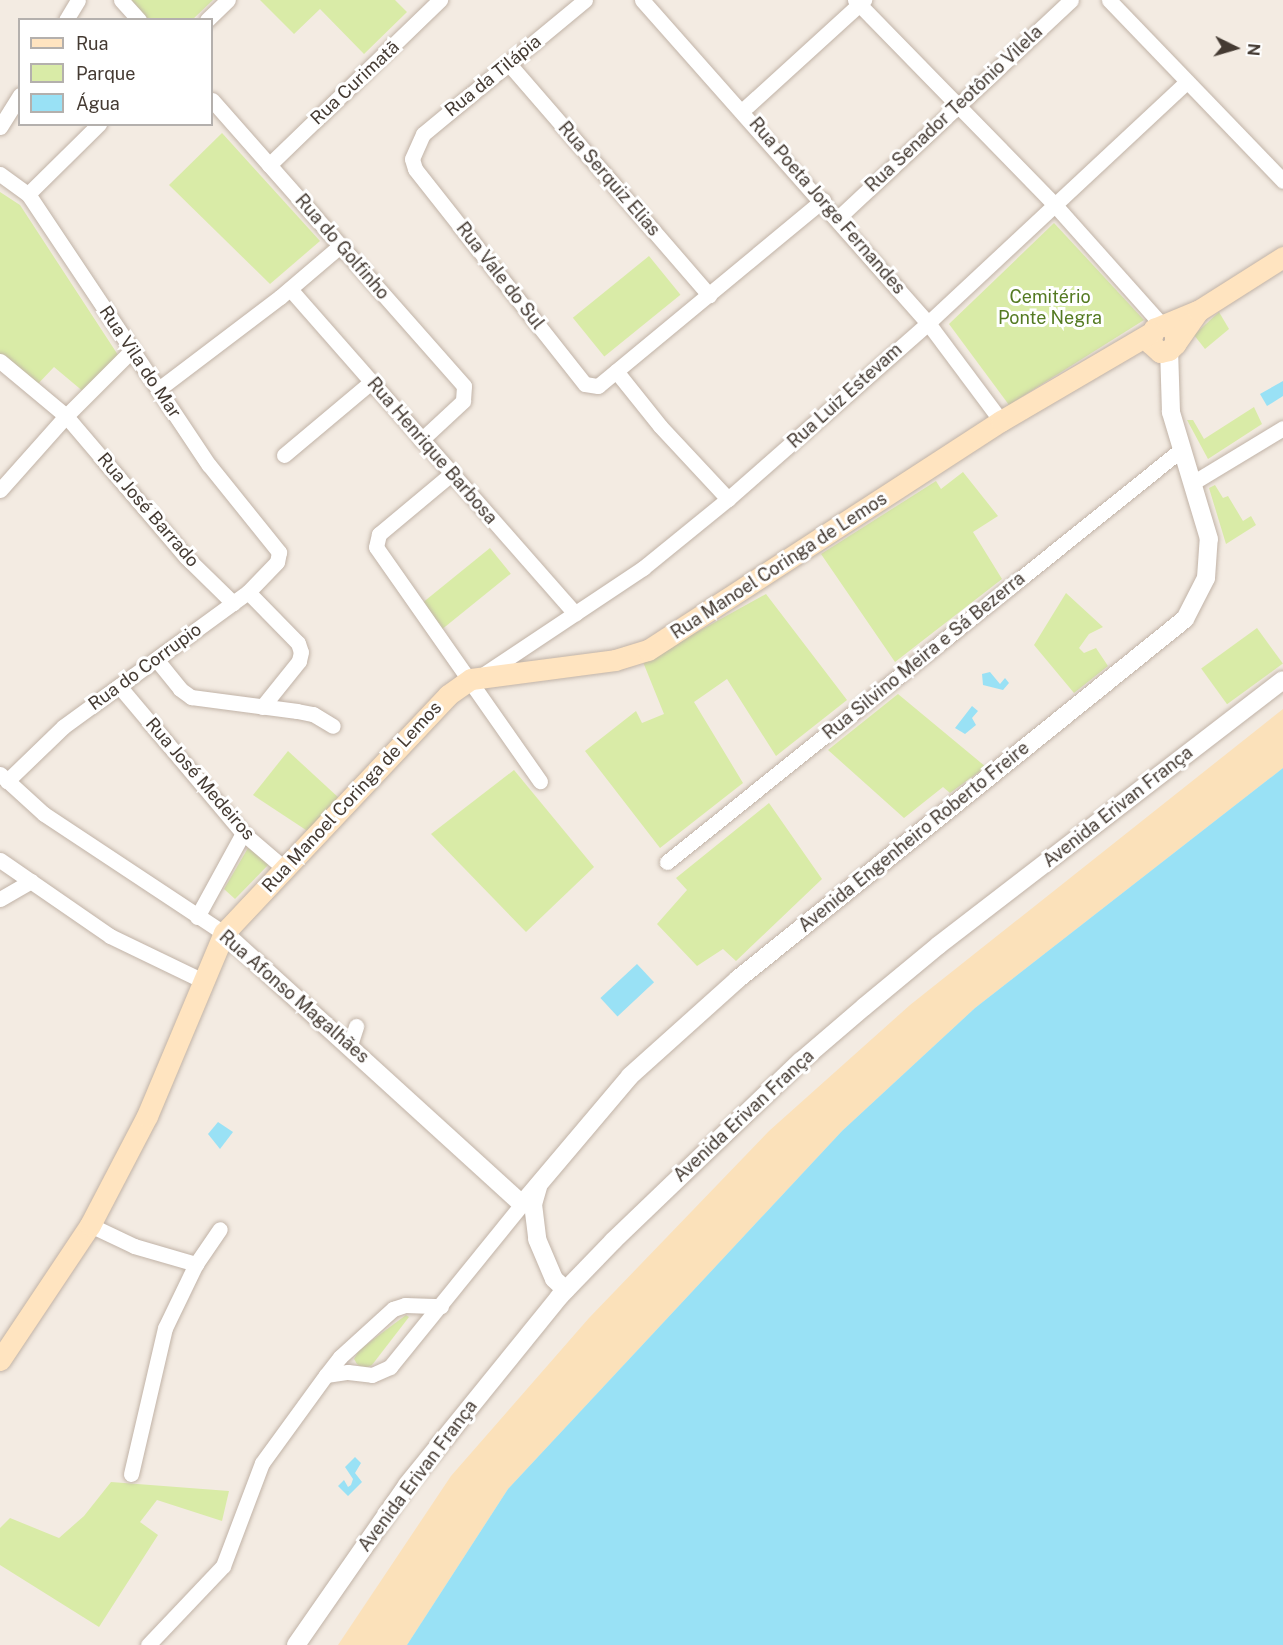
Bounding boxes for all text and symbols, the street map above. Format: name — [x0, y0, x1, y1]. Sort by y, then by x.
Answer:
legend — [18, 18, 213, 126]
north arrow — [1205, 18, 1265, 78]
street label: Rua Senador Teotônio Vilela — [861, 21, 1047, 197]
street label: Rua da Tilápia — [441, 31, 545, 121]
text: Rua — [76, 33, 108, 54]
street label: Rua Curimatã — [306, 36, 404, 130]
text: N — [1243, 43, 1263, 57]
text: Parque — [76, 63, 136, 84]
text: Água — [76, 93, 120, 114]
street label: Rua Poeta Jorge Fernandes — [744, 113, 910, 299]
street label: Rua Serquiz Elias — [553, 117, 665, 241]
street label: Rua do Golfinho — [290, 190, 394, 304]
street label: Rua Vale do Sul — [451, 218, 549, 334]
park label: Cemitério Ponte Negra — [998, 287, 1102, 330]
street label: Rua Vila do Mar — [94, 302, 186, 422]
street label: Rua Luiz Estevam — [783, 339, 907, 453]
street label: Rua Henrique Barbosa — [362, 373, 502, 529]
street label: Rua José Barrado — [93, 448, 203, 572]
street label: Rua Manoel Coringa de Lemos — [667, 488, 891, 644]
street label: Rua Silvino Meira e Sá Bezerra — [818, 568, 1030, 744]
street label: Rua do Corrupio — [84, 619, 206, 715]
street label: Rua Manoel Coringa de Lemos — [258, 697, 446, 897]
street label: Rua José Medeiros — [141, 713, 259, 845]
street label: Avenida Engenheiro Roberto Freire — [794, 737, 1034, 937]
street label: Avenida Erivan França — [1039, 742, 1197, 872]
street label: Rua Afonso Magalhães — [215, 926, 373, 1068]
street label: Avenida Erivan França — [669, 1045, 819, 1187]
street label: Avenida Erivan França — [354, 1396, 482, 1556]

